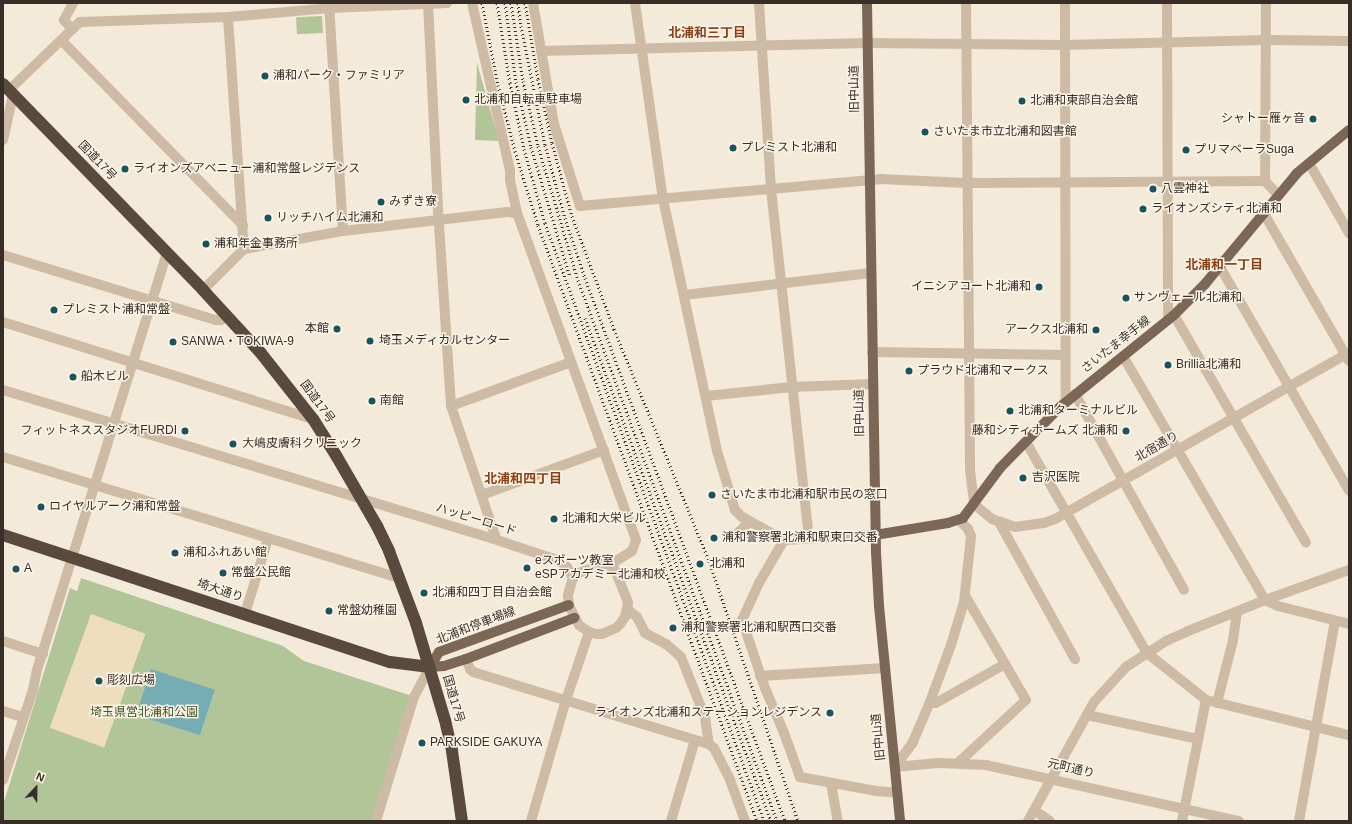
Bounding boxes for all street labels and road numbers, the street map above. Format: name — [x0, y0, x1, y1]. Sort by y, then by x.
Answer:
street label: 旧中山道 — [847, 65, 863, 113]
street label: 国道17号 — [75, 138, 119, 184]
street label: さいたま幸手線 — [1078, 313, 1154, 377]
street label: 国道17号 — [297, 378, 337, 426]
street label: 旧中山道 — [852, 389, 868, 437]
street label: 北宿通り — [1133, 429, 1181, 465]
street label: ハッピーロード — [434, 501, 518, 539]
street label: 埼大通り — [195, 577, 245, 605]
street label: 北浦和停車場線 — [434, 604, 518, 648]
street label: 国道17号 — [439, 673, 467, 725]
street label: 旧中山道 — [869, 712, 889, 762]
street label: 元町通り — [1046, 757, 1096, 781]

